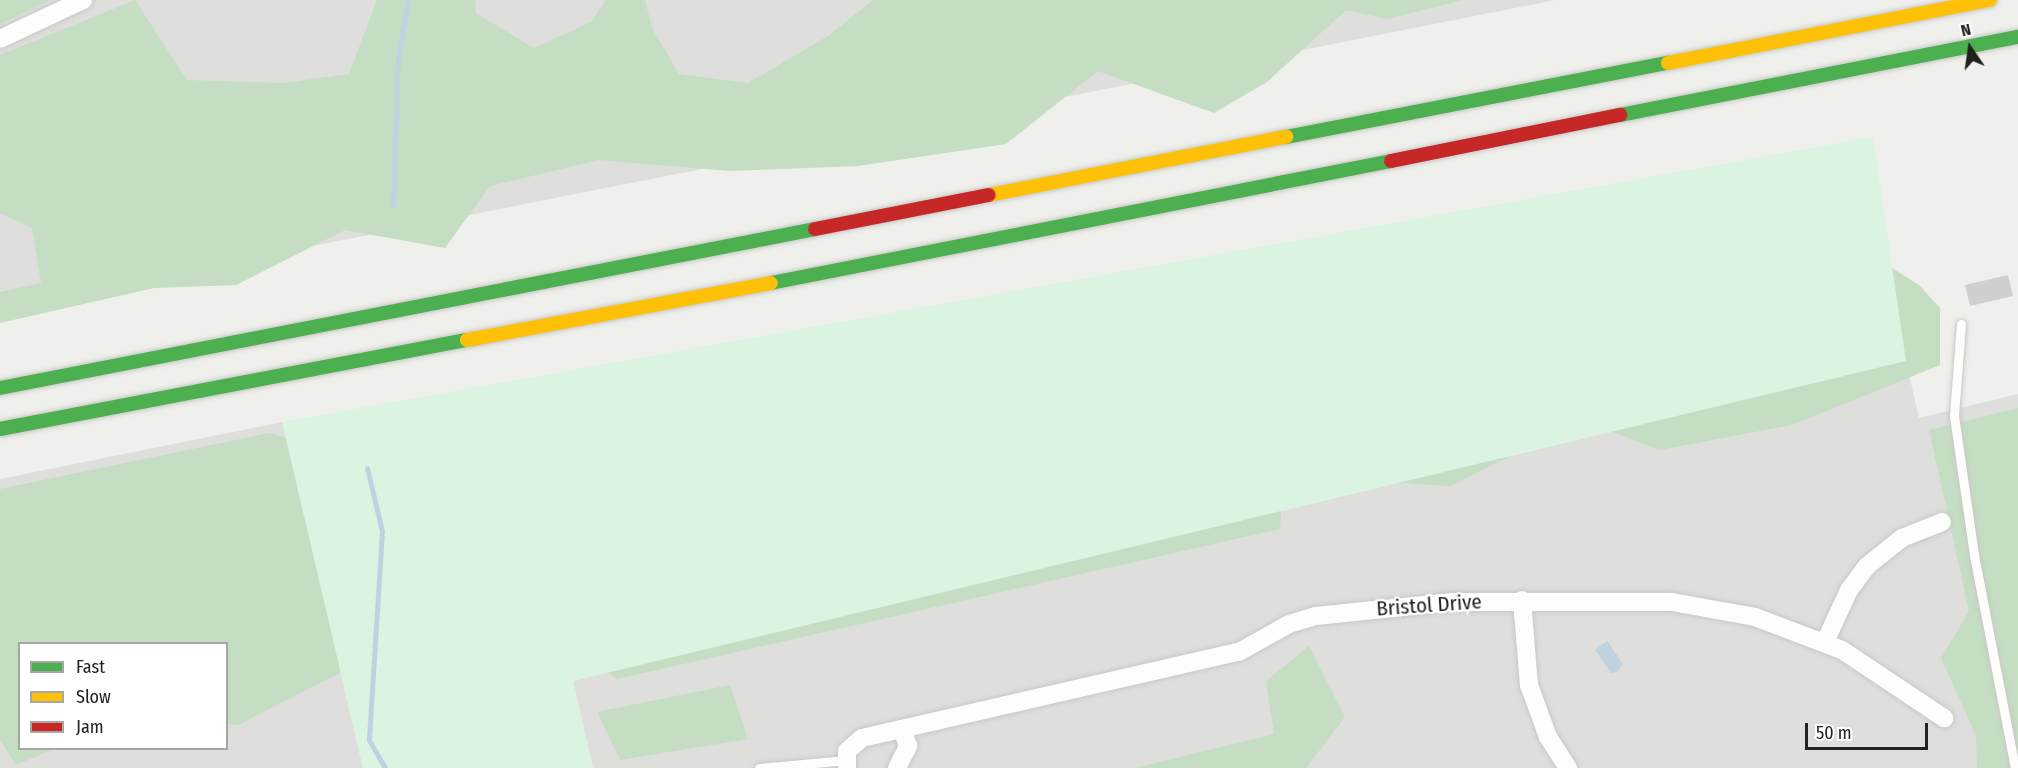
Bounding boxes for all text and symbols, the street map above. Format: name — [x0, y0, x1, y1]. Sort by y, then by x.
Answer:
north arrow — [1940, 18, 2000, 78]
text: N — [1959, 20, 1973, 40]
street label: Bristol Drive — [1375, 589, 1483, 621]
legend — [18, 642, 228, 750]
text: Fast — [76, 656, 105, 678]
text: Slow — [76, 686, 111, 708]
scale bar — [1808, 711, 1931, 749]
text: Jam — [76, 716, 104, 738]
text: 50 m — [1816, 722, 1852, 744]

